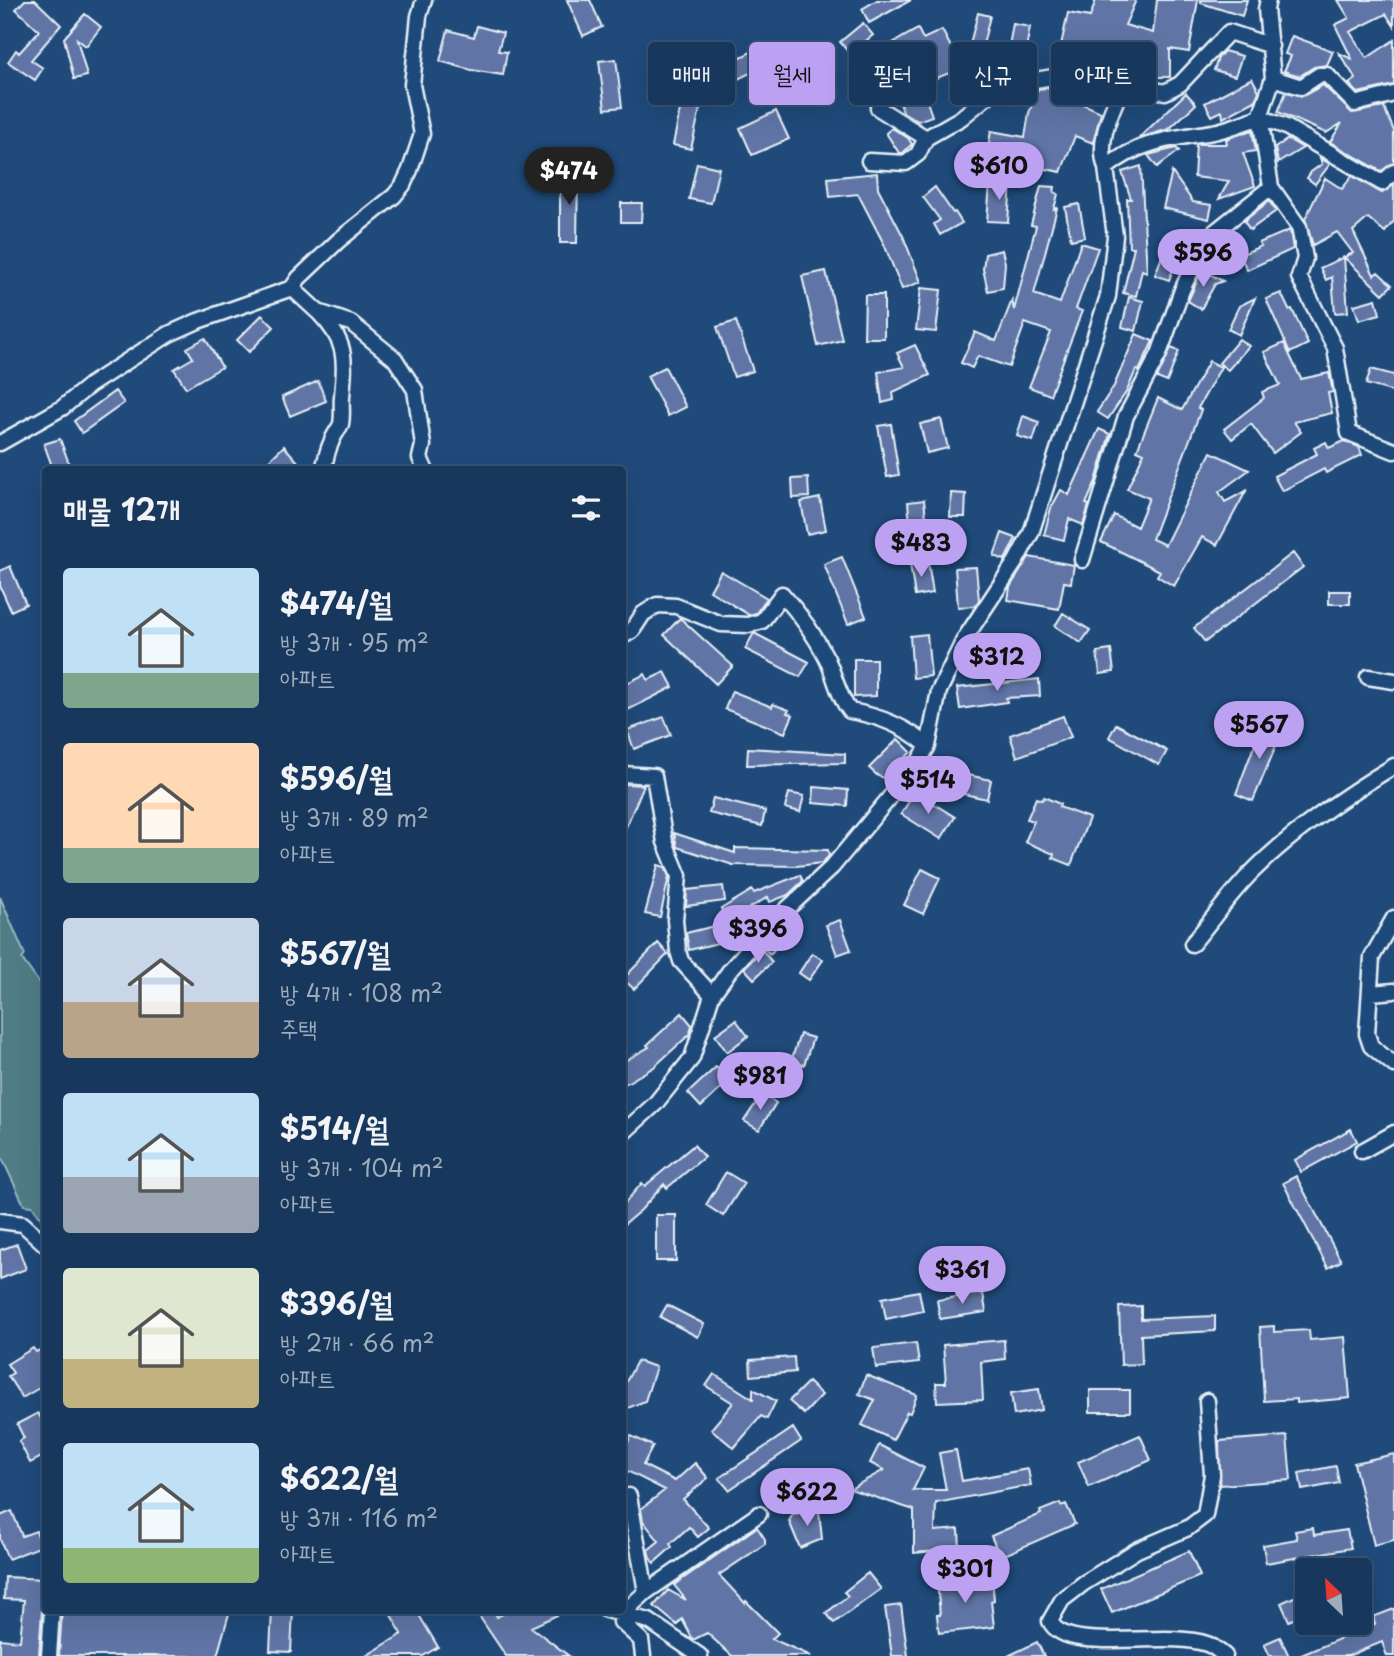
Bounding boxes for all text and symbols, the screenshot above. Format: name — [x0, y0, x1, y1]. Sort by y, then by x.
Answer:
chip: 매매 — [648, 42, 735, 105]
chip: 월세 — [749, 42, 835, 105]
chip: 필터 — [849, 42, 936, 105]
chip: 신규 — [950, 42, 1037, 105]
chip: 아파트 — [1051, 42, 1156, 105]
pin: $610 — [958, 142, 1040, 202]
text: $610 — [970, 147, 1028, 182]
pin: $474 — [528, 148, 610, 207]
text: $474 — [540, 152, 598, 187]
pin: $596 — [1162, 230, 1244, 289]
text: $596 — [1174, 234, 1232, 269]
text: 매물 12개 — [63, 486, 180, 531]
icon: filters — [567, 489, 605, 527]
pin: $483 — [880, 520, 962, 579]
text: $483 — [891, 524, 951, 559]
text: $474/월 — [280, 580, 393, 625]
icon: home — [119, 596, 203, 680]
text: 방 3개 · 95 m² — [280, 625, 429, 660]
pin: $312 — [956, 634, 1038, 693]
text: $312 — [969, 638, 1025, 673]
text: 아파트 — [280, 660, 336, 695]
pin: $567 — [1218, 702, 1300, 761]
text: $567 — [1230, 706, 1288, 741]
text: $596/월 — [280, 755, 393, 800]
pin: $514 — [887, 756, 969, 816]
text: $514 — [900, 761, 956, 796]
icon: home — [119, 771, 203, 855]
text: 방 3개 · 89 m² — [280, 800, 429, 835]
text: 아파트 — [280, 835, 336, 870]
pin: $396 — [717, 906, 799, 965]
text: $396 — [729, 910, 787, 945]
text: $567/월 — [280, 930, 391, 975]
icon: home — [119, 946, 203, 1030]
text: 방 4개 · 108 m² — [280, 975, 443, 1010]
text: 주택 — [280, 1010, 317, 1045]
pin: $981 — [719, 1052, 801, 1112]
text: $981 — [733, 1057, 787, 1092]
text: $514/월 — [280, 1105, 389, 1150]
icon: home — [119, 1121, 203, 1205]
text: 방 3개 · 104 m² — [280, 1150, 444, 1185]
text: 아파트 — [280, 1185, 336, 1220]
pin: $361 — [921, 1246, 1003, 1306]
text: $361 — [935, 1251, 989, 1286]
text: $396/월 — [280, 1280, 393, 1325]
icon: home — [119, 1296, 203, 1380]
text: 방 2개 · 66 m² — [280, 1325, 435, 1360]
text: 아파트 — [280, 1360, 336, 1395]
text: $622/월 — [280, 1455, 398, 1500]
pin: $622 — [766, 1468, 848, 1528]
icon: home — [119, 1471, 203, 1555]
text: $622 — [776, 1473, 838, 1508]
text: 방 3개 · 116 m² — [280, 1500, 438, 1535]
text: 아파트 — [280, 1535, 336, 1570]
pin: $301 — [924, 1546, 1006, 1605]
text: $301 — [937, 1550, 993, 1585]
north arrow — [1295, 1558, 1372, 1634]
map controls — [1295, 1558, 1372, 1635]

